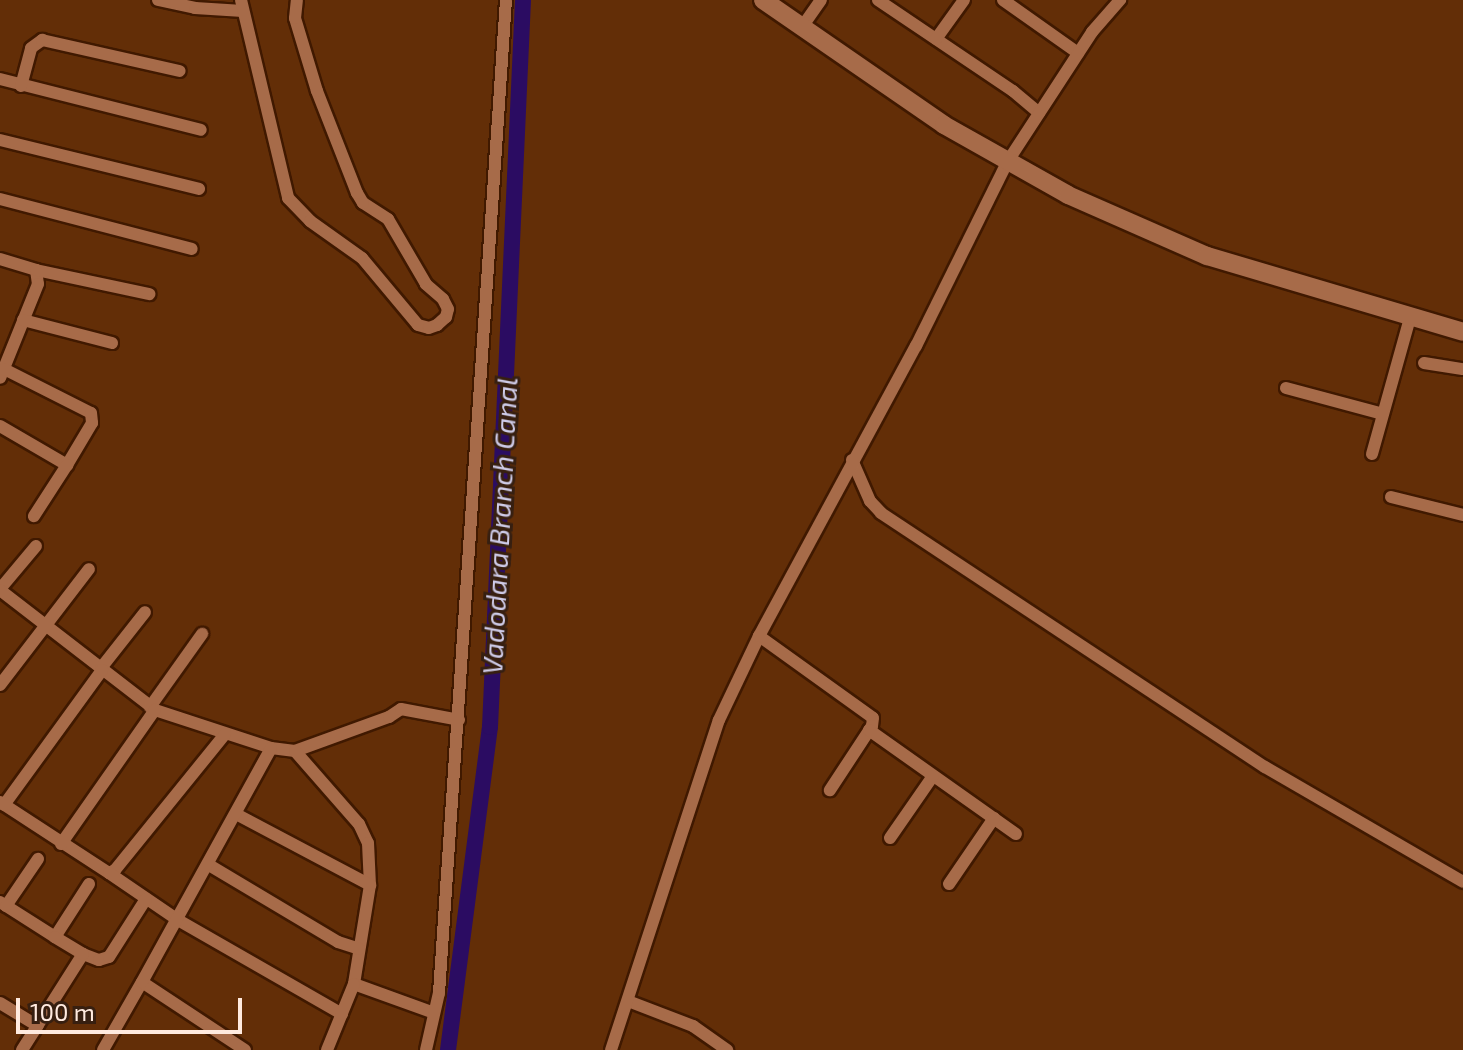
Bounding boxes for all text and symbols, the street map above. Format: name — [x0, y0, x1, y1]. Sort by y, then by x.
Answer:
water label: Vadodara Branch Canal — [474, 377, 524, 675]
scale bar — [20, 982, 246, 1032]
text: 100 m — [30, 997, 95, 1026]

